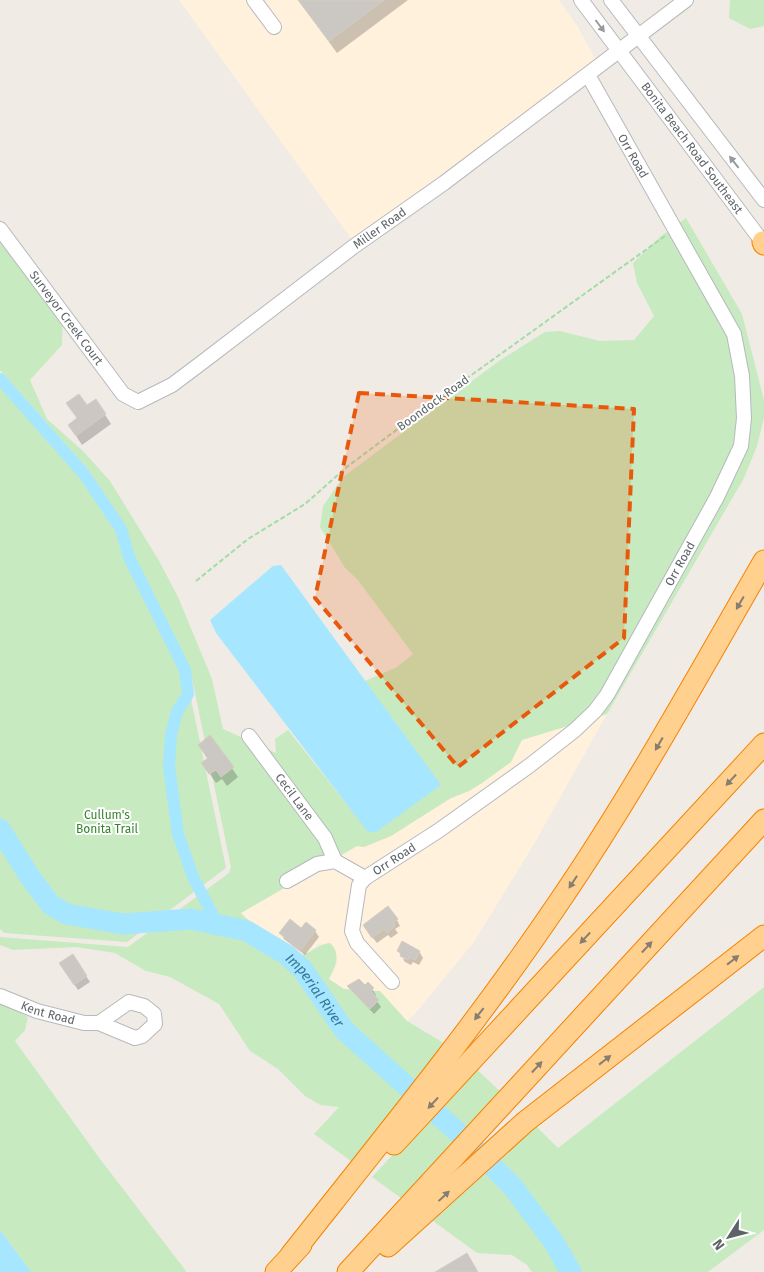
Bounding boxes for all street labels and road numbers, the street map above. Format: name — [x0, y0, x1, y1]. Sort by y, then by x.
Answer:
street label: Bonita Beach Road Southeast — [638, 80, 746, 217]
street label: Orr Road — [615, 132, 651, 180]
street label: Miller Road — [350, 205, 409, 252]
street label: Surveyor Creek Court — [27, 268, 106, 368]
street label: Boondock Road — [394, 372, 472, 434]
street label: Orr Road — [662, 539, 698, 588]
street label: Cecil Lane — [272, 771, 316, 823]
street label: Orr Road — [370, 840, 418, 878]
street label: Kent Road — [19, 998, 76, 1027]

